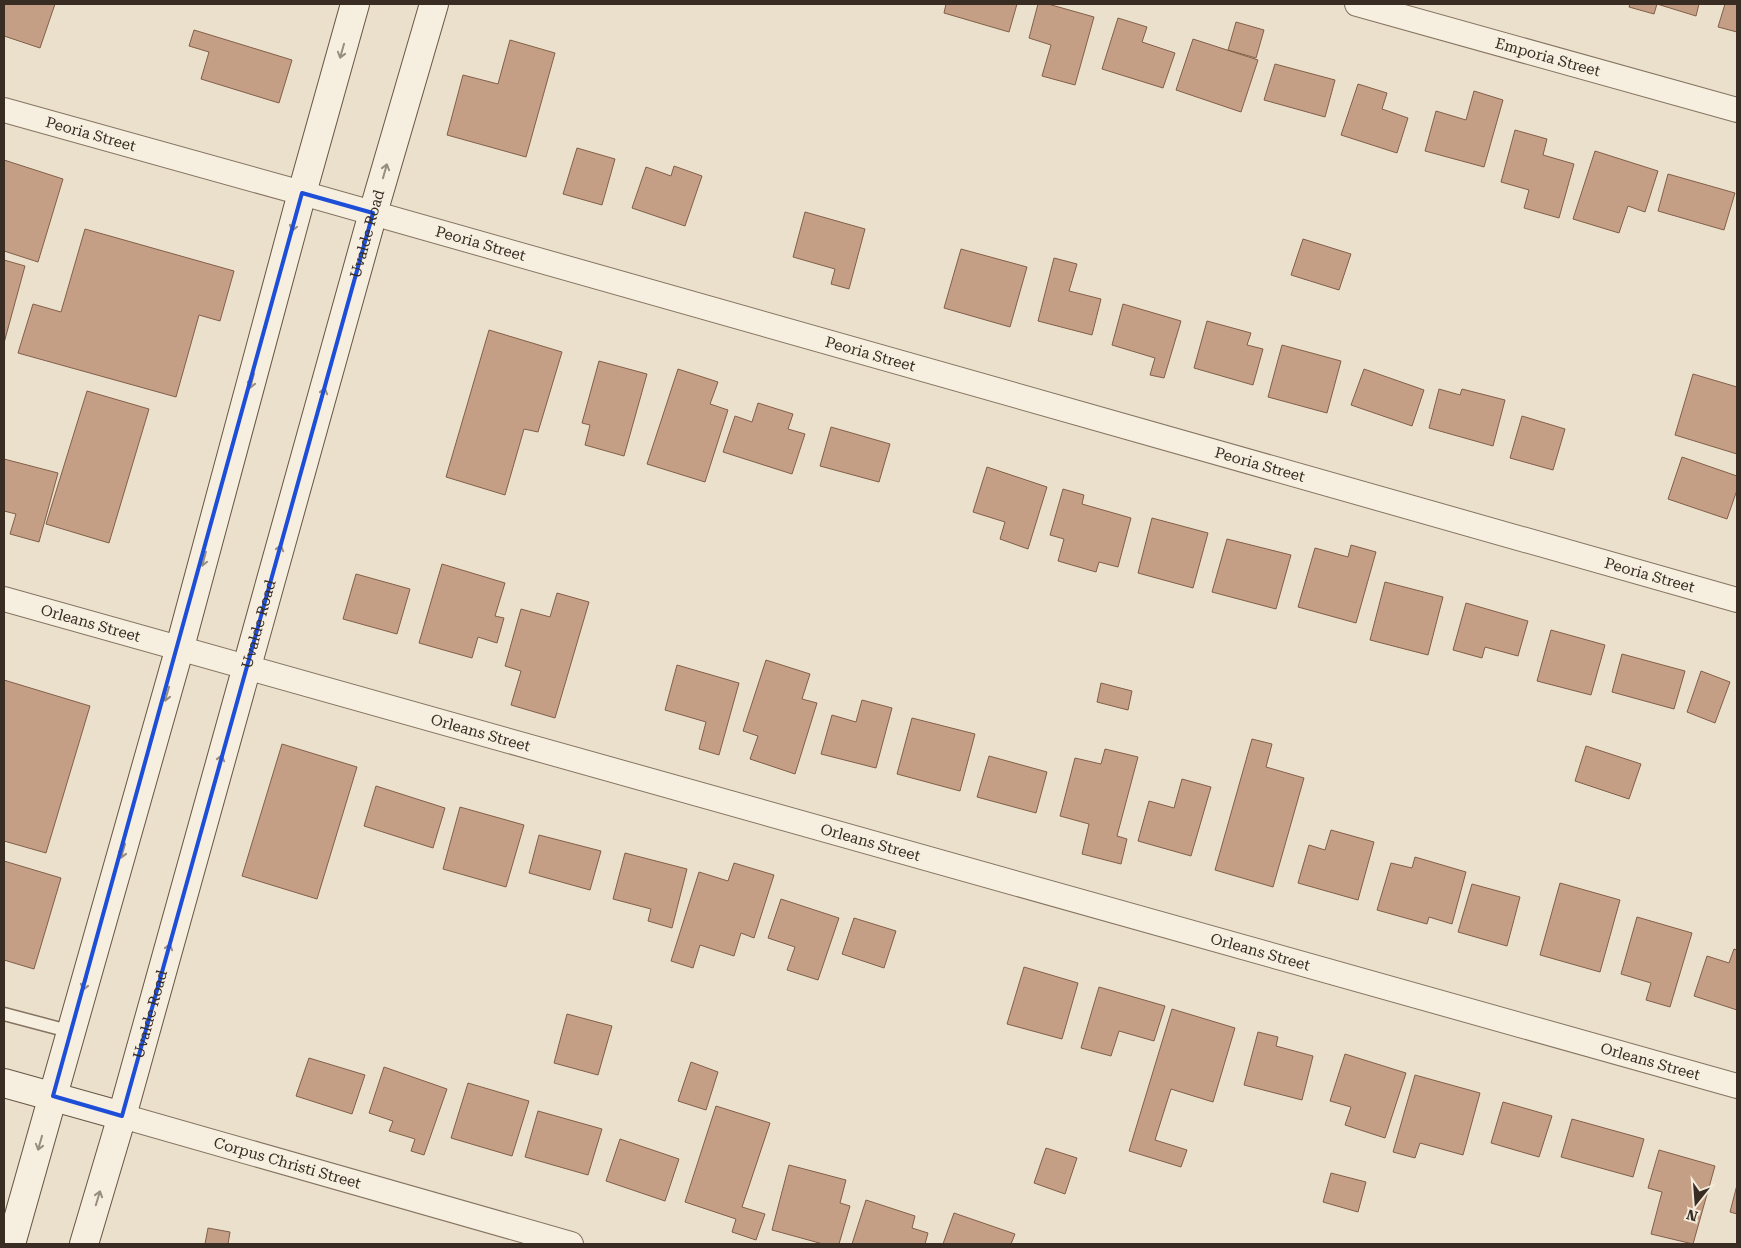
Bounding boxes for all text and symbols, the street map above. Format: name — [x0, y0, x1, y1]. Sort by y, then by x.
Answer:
street label: Emporia Street — [1493, 34, 1603, 81]
one-way arrow — [337, 42, 347, 58]
street label: Peoria Street — [44, 113, 138, 155]
one-way arrow — [381, 164, 391, 180]
street label: Uvalde Road — [346, 187, 388, 280]
one-way arrow — [289, 216, 298, 232]
street label: Peoria Street — [433, 222, 528, 265]
street label: Peoria Street — [823, 333, 918, 376]
one-way arrow — [246, 373, 256, 389]
one-way arrow — [318, 388, 328, 404]
street label: Peoria Street — [1213, 443, 1307, 486]
one-way arrow — [275, 544, 284, 560]
one-way arrow — [199, 550, 208, 566]
street label: Peoria Street — [1602, 554, 1697, 597]
street label: Uvalde Road — [238, 577, 280, 671]
street label: Orleans Street — [39, 601, 143, 646]
one-way arrow — [162, 686, 171, 702]
street label: Orleans Street — [429, 710, 533, 756]
one-way arrow — [216, 755, 226, 771]
street label: Orleans Street — [819, 820, 923, 865]
one-way arrow — [117, 842, 127, 858]
street label: Orleans Street — [1208, 929, 1313, 975]
one-way arrow — [163, 943, 173, 959]
street label: Uvalde Road — [129, 968, 171, 1061]
one-way arrow — [80, 975, 90, 991]
street label: Orleans Street — [1598, 1039, 1703, 1084]
street label: Corpus Christi Street — [212, 1134, 363, 1193]
one-way arrow — [35, 1135, 44, 1151]
north arrow — [1671, 1178, 1721, 1228]
one-way arrow — [93, 1190, 103, 1206]
text: N — [1684, 1206, 1700, 1225]

